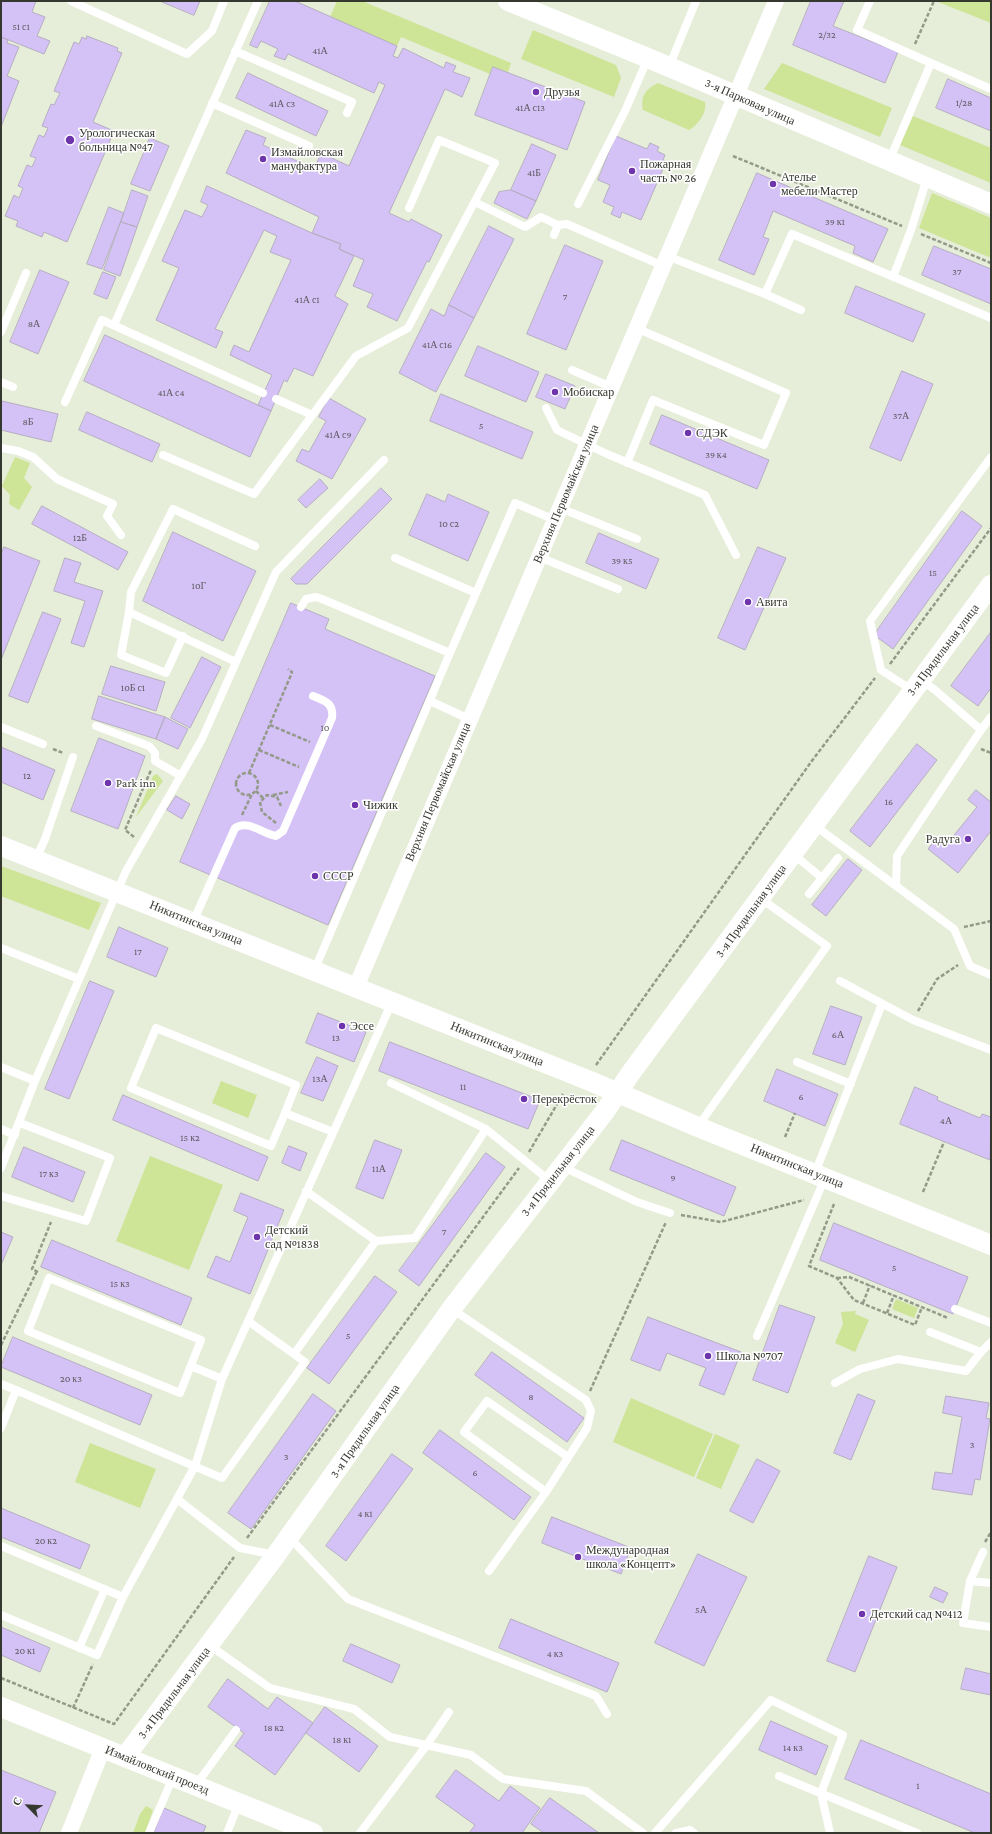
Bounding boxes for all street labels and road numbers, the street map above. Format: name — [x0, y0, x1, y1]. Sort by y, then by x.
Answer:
street label: 3-я Парковая улица — [703, 76, 797, 128]
street label: Верхняя Первомайская улица — [530, 422, 602, 566]
street label: 3-я Прядильная улица — [904, 601, 982, 699]
street label: Верхняя Первомайская улица — [402, 720, 474, 864]
street label: 3-я Прядильная улица — [713, 862, 789, 960]
street label: Никитинская улица — [147, 898, 245, 948]
street label: Никитинская улица — [448, 1019, 546, 1069]
street label: 3-я Прядильная улица — [518, 1123, 598, 1219]
street label: Никитинская улица — [748, 1141, 846, 1191]
street label: 3-я Прядильная улица — [327, 1381, 403, 1481]
street label: 3-я Прядильная улица — [135, 1644, 213, 1742]
street label: Измайловский проезд — [103, 1743, 211, 1797]

